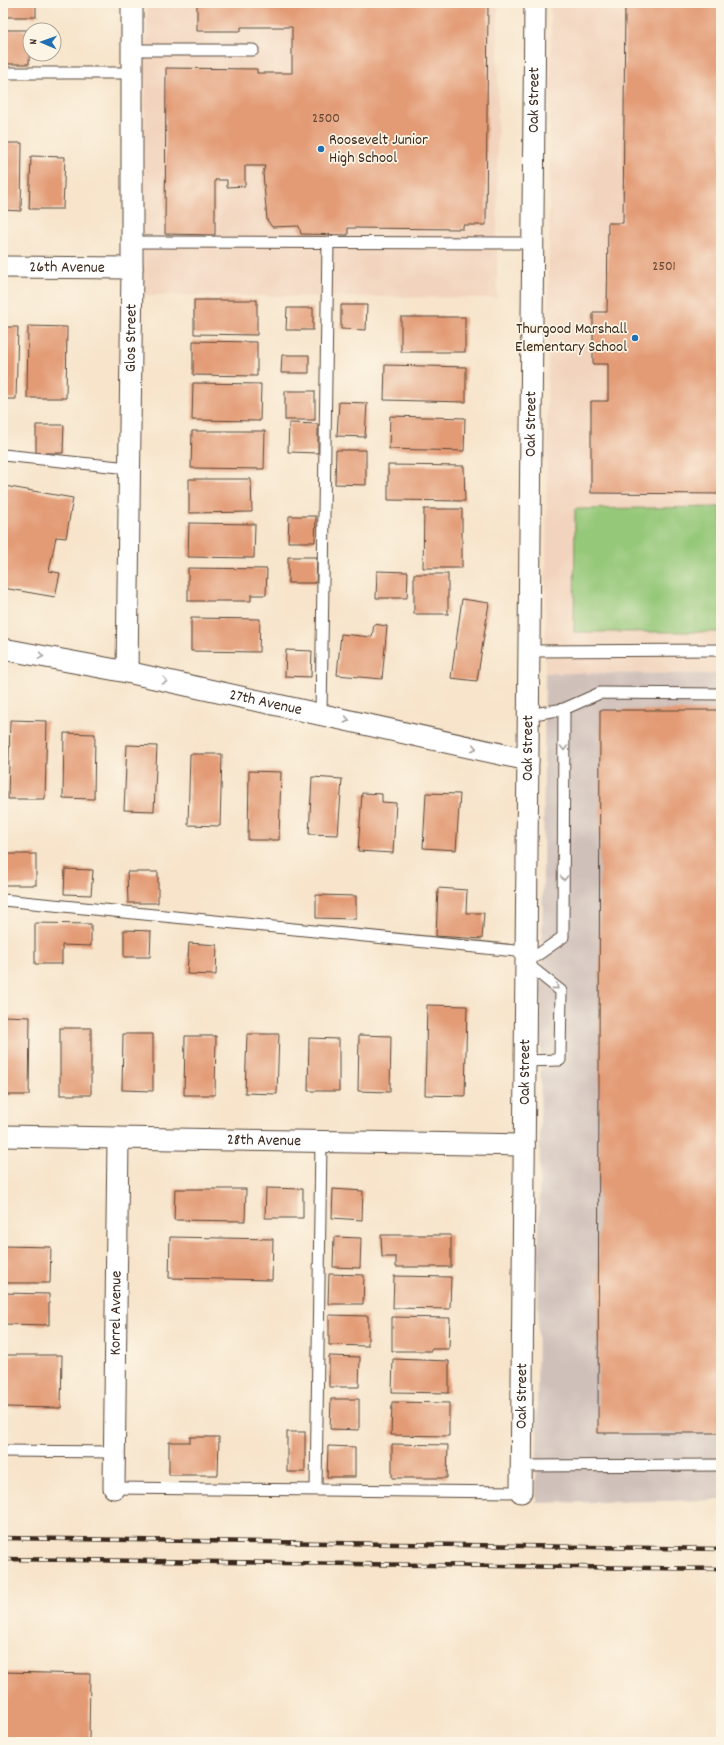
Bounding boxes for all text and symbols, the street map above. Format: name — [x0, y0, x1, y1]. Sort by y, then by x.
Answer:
north arrow — [22, 22, 62, 62]
text: N — [26, 38, 42, 45]
street label: Oak Street — [522, 67, 546, 133]
house number: 2500 — [312, 109, 340, 129]
place label: Roosevelt Junior High School — [329, 129, 428, 170]
marker: Roosevelt Junior High School — [316, 144, 326, 154]
street label: 26th Avenue — [29, 256, 105, 279]
house number: 2501 — [652, 257, 676, 277]
street label: Glos Street — [119, 304, 143, 372]
place label: Thurgood Marshall Elementary School — [515, 318, 627, 359]
marker: Thurgood Marshall Elementary School — [630, 333, 640, 343]
street label: Oak Street — [519, 391, 543, 457]
one-way arrow — [38, 651, 44, 660]
one-way arrow — [162, 676, 168, 684]
street label: 27th Avenue — [227, 683, 304, 722]
street label: Oak Street — [516, 715, 540, 781]
one-way arrow — [344, 716, 350, 724]
one-way arrow — [471, 743, 477, 751]
one-way arrow — [560, 745, 568, 751]
one-way arrow — [560, 875, 568, 881]
one-way arrow — [551, 983, 559, 990]
street label: Oak Street — [513, 1039, 537, 1105]
street label: 28th Avenue — [227, 1128, 301, 1153]
street label: Korrel Avenue — [104, 1270, 128, 1356]
street label: Oak Street — [510, 1363, 534, 1429]

